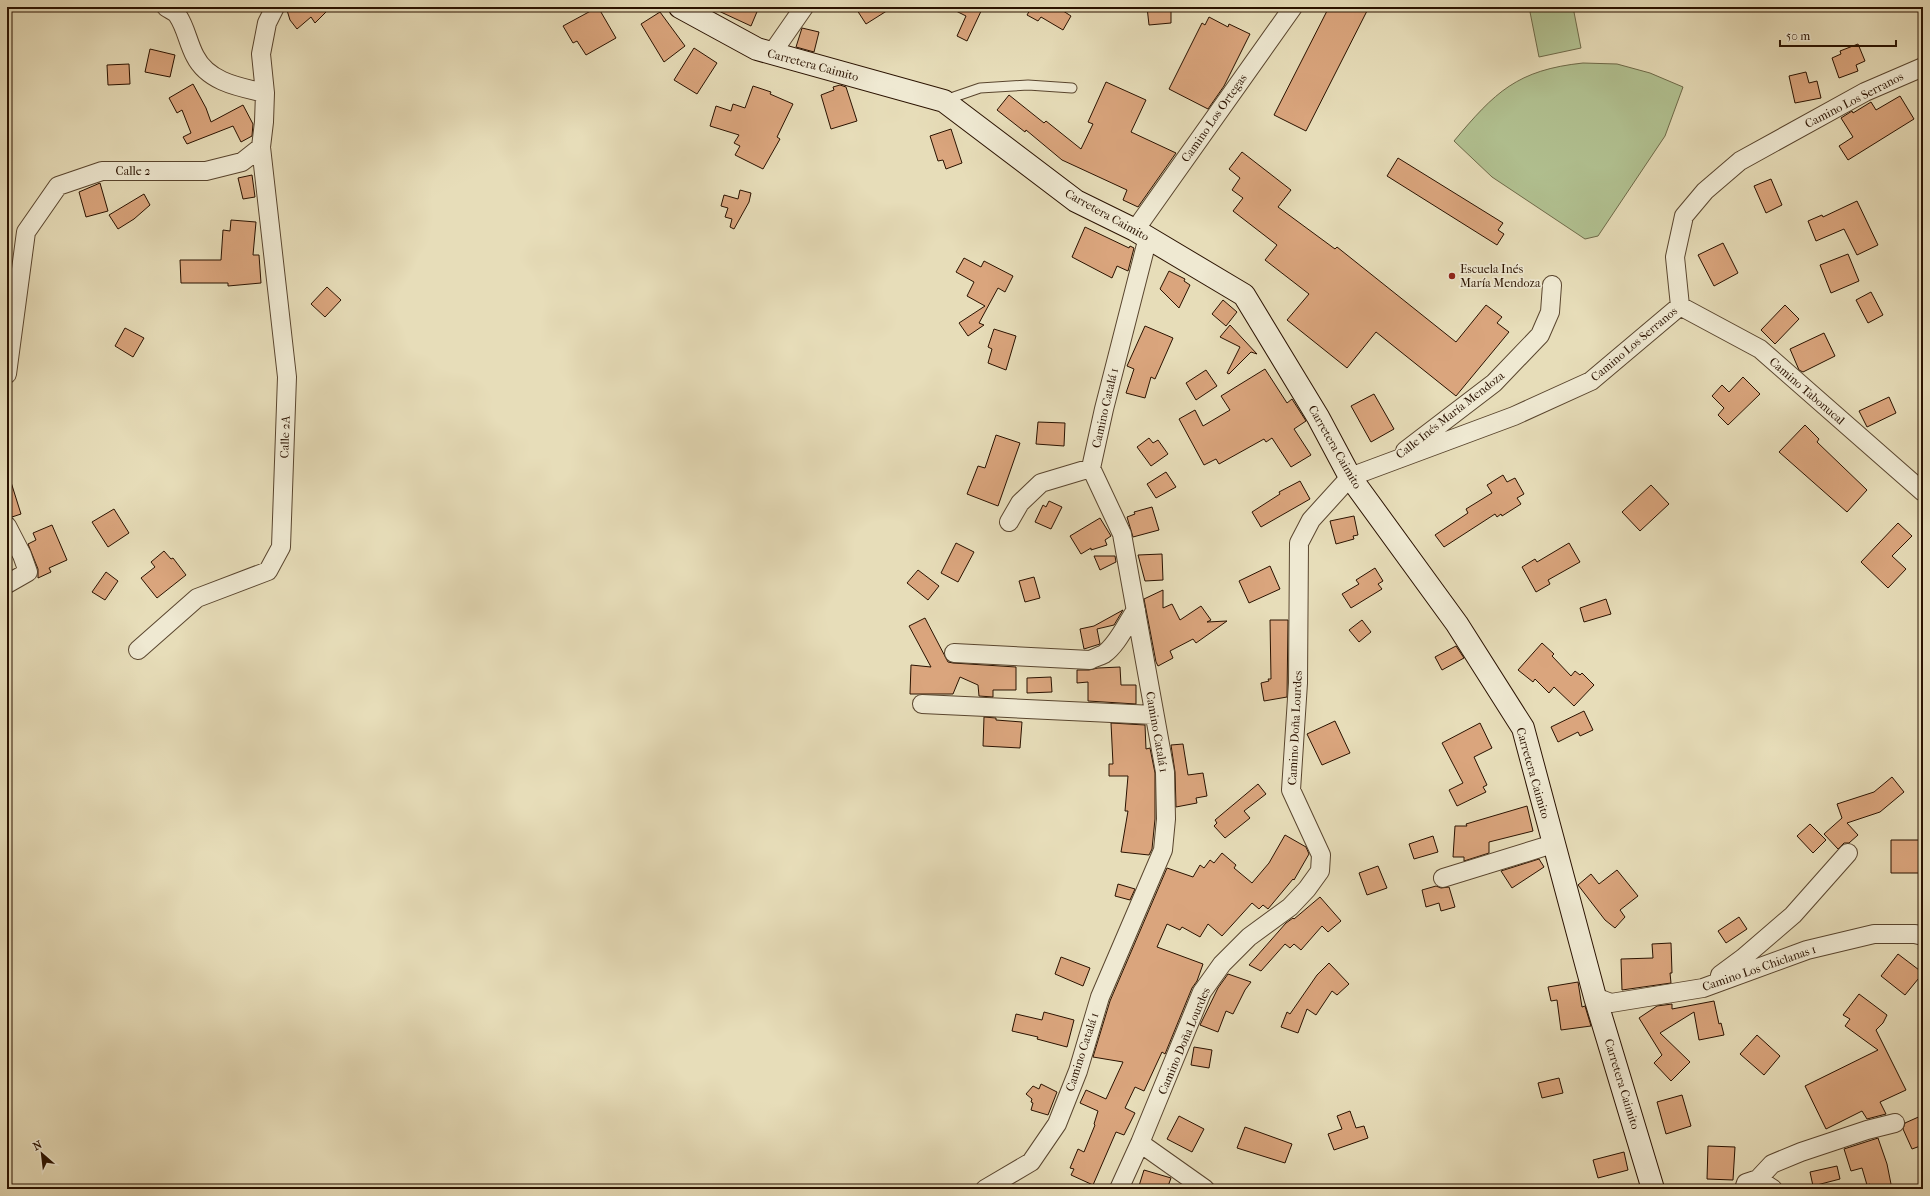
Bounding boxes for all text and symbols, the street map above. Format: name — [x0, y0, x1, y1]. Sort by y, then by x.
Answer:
scale bar — [1780, 22, 1896, 48]
text: 50 m — [1786, 29, 1810, 43]
street label: Carretera Caimito — [766, 46, 860, 84]
street label: Camino Los Serranos — [1803, 69, 1906, 131]
street label: Camino Los Ortegas — [1178, 71, 1250, 165]
street label: Calle 2 — [116, 164, 150, 178]
street label: Carretera Caimito — [1062, 186, 1152, 244]
place label: Escuela Inés María Mendoza — [1460, 262, 1541, 290]
marker: Escuela Inés María Mendoza — [1447, 271, 1457, 281]
street label: Camino Los Serranos — [1588, 303, 1680, 384]
street label: Camino Tabonucal — [1766, 354, 1848, 428]
street label: Camino Catalá 1 — [1089, 367, 1121, 449]
street label: Calle Inés María Mendoza — [1393, 368, 1507, 462]
street label: Carretera Caimito — [1305, 403, 1365, 491]
street label: Calle 2A — [277, 415, 293, 459]
street label: Camino Doña Lourdes — [1285, 670, 1305, 786]
street label: Camino Catalá 1 — [1143, 690, 1171, 774]
street label: Carretera Caimito — [1513, 726, 1553, 820]
street label: Camino Los Chiclanas 1 — [1700, 942, 1818, 994]
street label: Camino Doña Lourdes — [1155, 985, 1213, 1097]
street label: Camino Catalá 1 — [1063, 1011, 1101, 1093]
street label: Carretera Caimito — [1602, 1037, 1642, 1131]
north arrow — [22, 1134, 62, 1174]
text: N — [31, 1138, 45, 1153]

